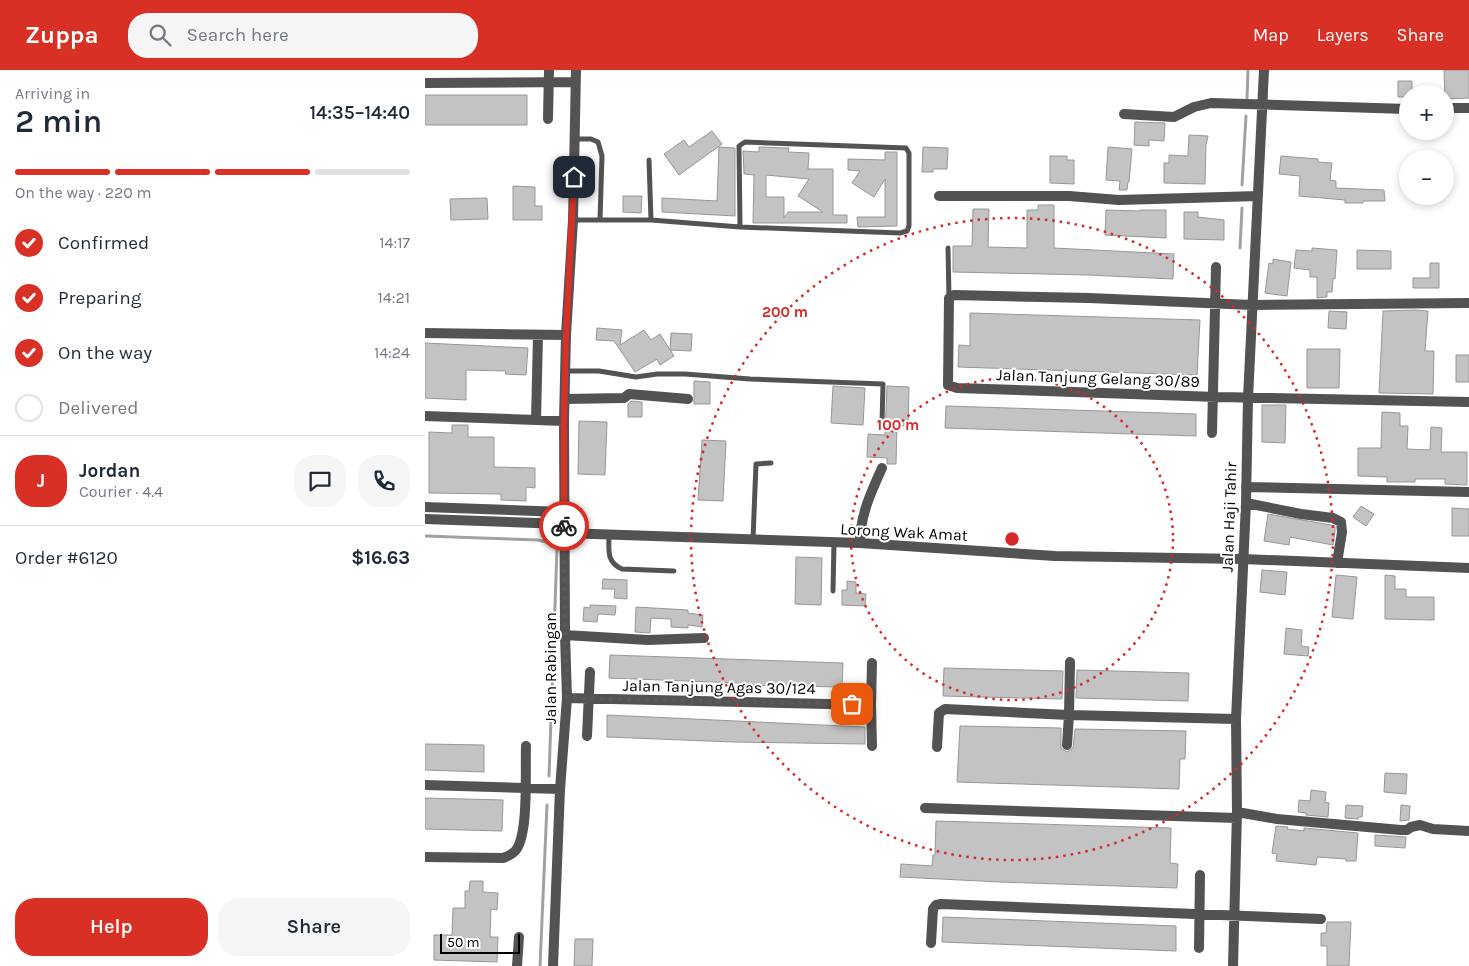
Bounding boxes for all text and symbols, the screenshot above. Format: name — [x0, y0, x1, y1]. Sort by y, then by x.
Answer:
search box — [128, 13, 478, 58]
text: Zuppa — [25, 21, 98, 49]
icon: search — [146, 21, 174, 49]
text: Search here — [186, 24, 289, 46]
text: Map — [1253, 24, 1289, 46]
text: Layers — [1317, 24, 1369, 46]
text: Share — [1397, 24, 1444, 46]
text: Arriving in — [15, 84, 90, 103]
map controls — [1399, 85, 1454, 205]
button: + — [1399, 85, 1454, 140]
text: 14:35–14:40 — [309, 102, 410, 124]
text: 2 min — [15, 103, 102, 140]
button: − — [1399, 150, 1454, 205]
pin — [553, 156, 595, 198]
icon: home — [560, 163, 588, 191]
text: On the way · 220 m — [15, 183, 152, 202]
icon: check — [15, 229, 43, 257]
text: Confirmed — [58, 232, 149, 254]
text: 14:17 — [379, 233, 410, 252]
icon: check — [15, 284, 43, 312]
text: Preparing — [58, 287, 141, 309]
text: 14:21 — [378, 288, 410, 307]
text: 200 m — [762, 303, 808, 321]
icon: check — [15, 339, 43, 367]
text: On the way — [58, 342, 152, 364]
text: 14:24 — [374, 343, 410, 362]
street label: Jalan Tanjung Gelang 30/89 — [996, 365, 1200, 391]
text: Delivered — [58, 397, 138, 419]
text: 100 m — [877, 416, 919, 434]
button: chat — [294, 455, 346, 507]
button: phone — [358, 455, 410, 507]
text: Jordan — [79, 460, 140, 482]
street label: Jalan Haji Tahir — [1218, 461, 1240, 573]
text: J — [37, 470, 45, 492]
text: Courier · 4.4 — [79, 482, 163, 501]
courier — [539, 501, 589, 551]
icon: bike — [550, 512, 578, 540]
street label: Lorong Wak Amat — [840, 519, 968, 545]
centre of rings — [1003, 530, 1021, 548]
text: Order #6120 — [15, 547, 118, 569]
text: $16.63 — [351, 547, 410, 569]
street label: Jalan Rabingan — [541, 612, 560, 724]
street label: Jalan Tanjung Agas 30/124 — [622, 676, 816, 698]
pin — [831, 683, 873, 725]
icon: bag — [838, 690, 866, 718]
button: Help — [15, 898, 208, 956]
button: Share — [218, 898, 410, 956]
scale bar — [440, 931, 520, 954]
text: 50 m — [447, 934, 480, 951]

